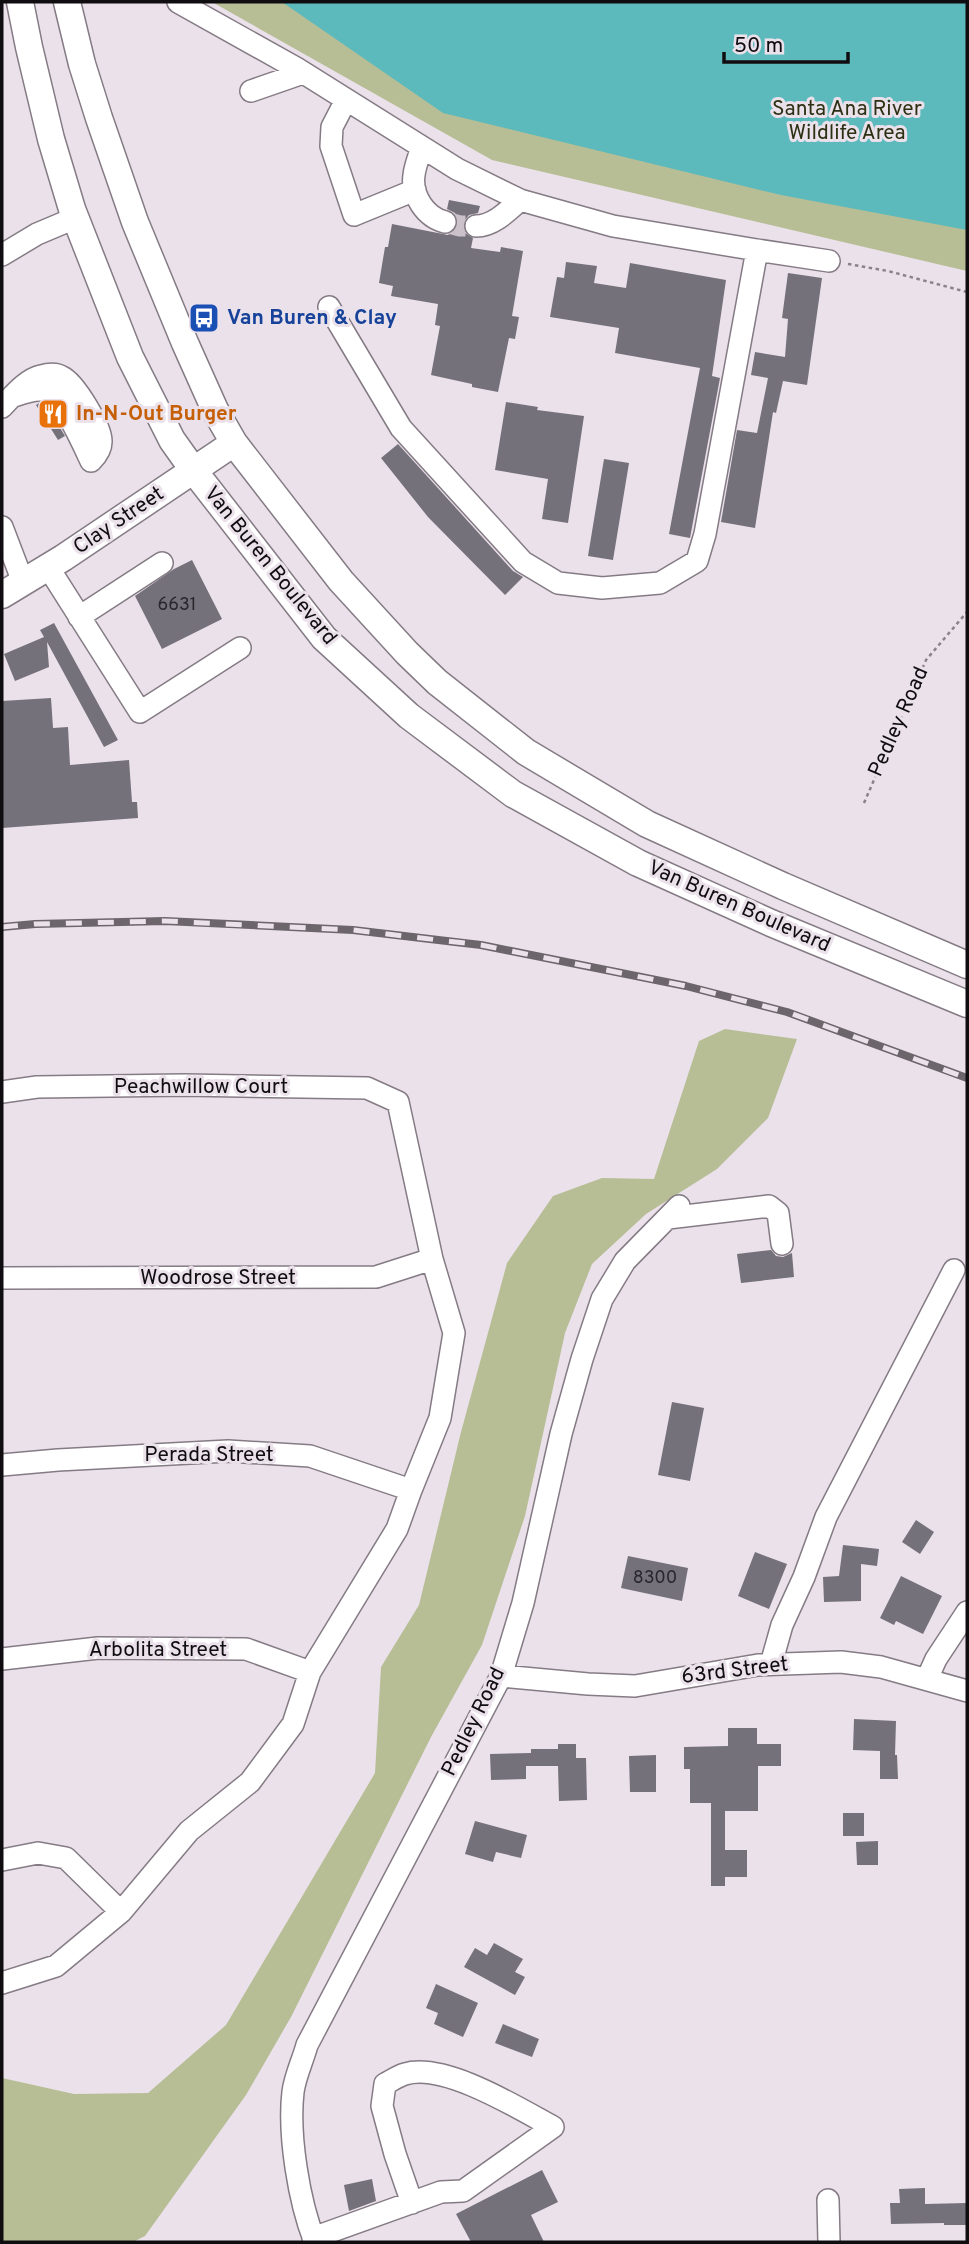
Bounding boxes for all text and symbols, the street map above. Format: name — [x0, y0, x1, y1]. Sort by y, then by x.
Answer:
scale bar — [724, 21, 848, 65]
text: 50 m — [734, 33, 783, 60]
park label: Santa Ana River Wildlife Area — [772, 96, 922, 147]
bus stop icon: Van Buren & Clay — [187, 301, 221, 335]
place label: Van Buren & Clay — [227, 305, 397, 332]
restaurant icon: In-N-Out Burger — [36, 397, 70, 431]
place label: In-N-Out Burger — [76, 401, 237, 428]
street label: Clay Street — [68, 481, 170, 561]
street label: Van Buren Boulevard — [198, 481, 342, 651]
house number: 6631 — [157, 594, 197, 617]
street label: Pedley Road — [863, 663, 935, 781]
street label: Van Buren Boulevard — [644, 855, 834, 959]
street label: Peachwillow Court — [114, 1074, 288, 1101]
street label: Woodrose Street — [140, 1265, 296, 1292]
street label: Perada Street — [144, 1442, 274, 1469]
house number: 8300 — [633, 1567, 677, 1590]
street label: Arbolita Street — [89, 1637, 227, 1664]
street label: 63rd Street — [680, 1651, 790, 1691]
street label: Pedley Road — [436, 1663, 512, 1781]

